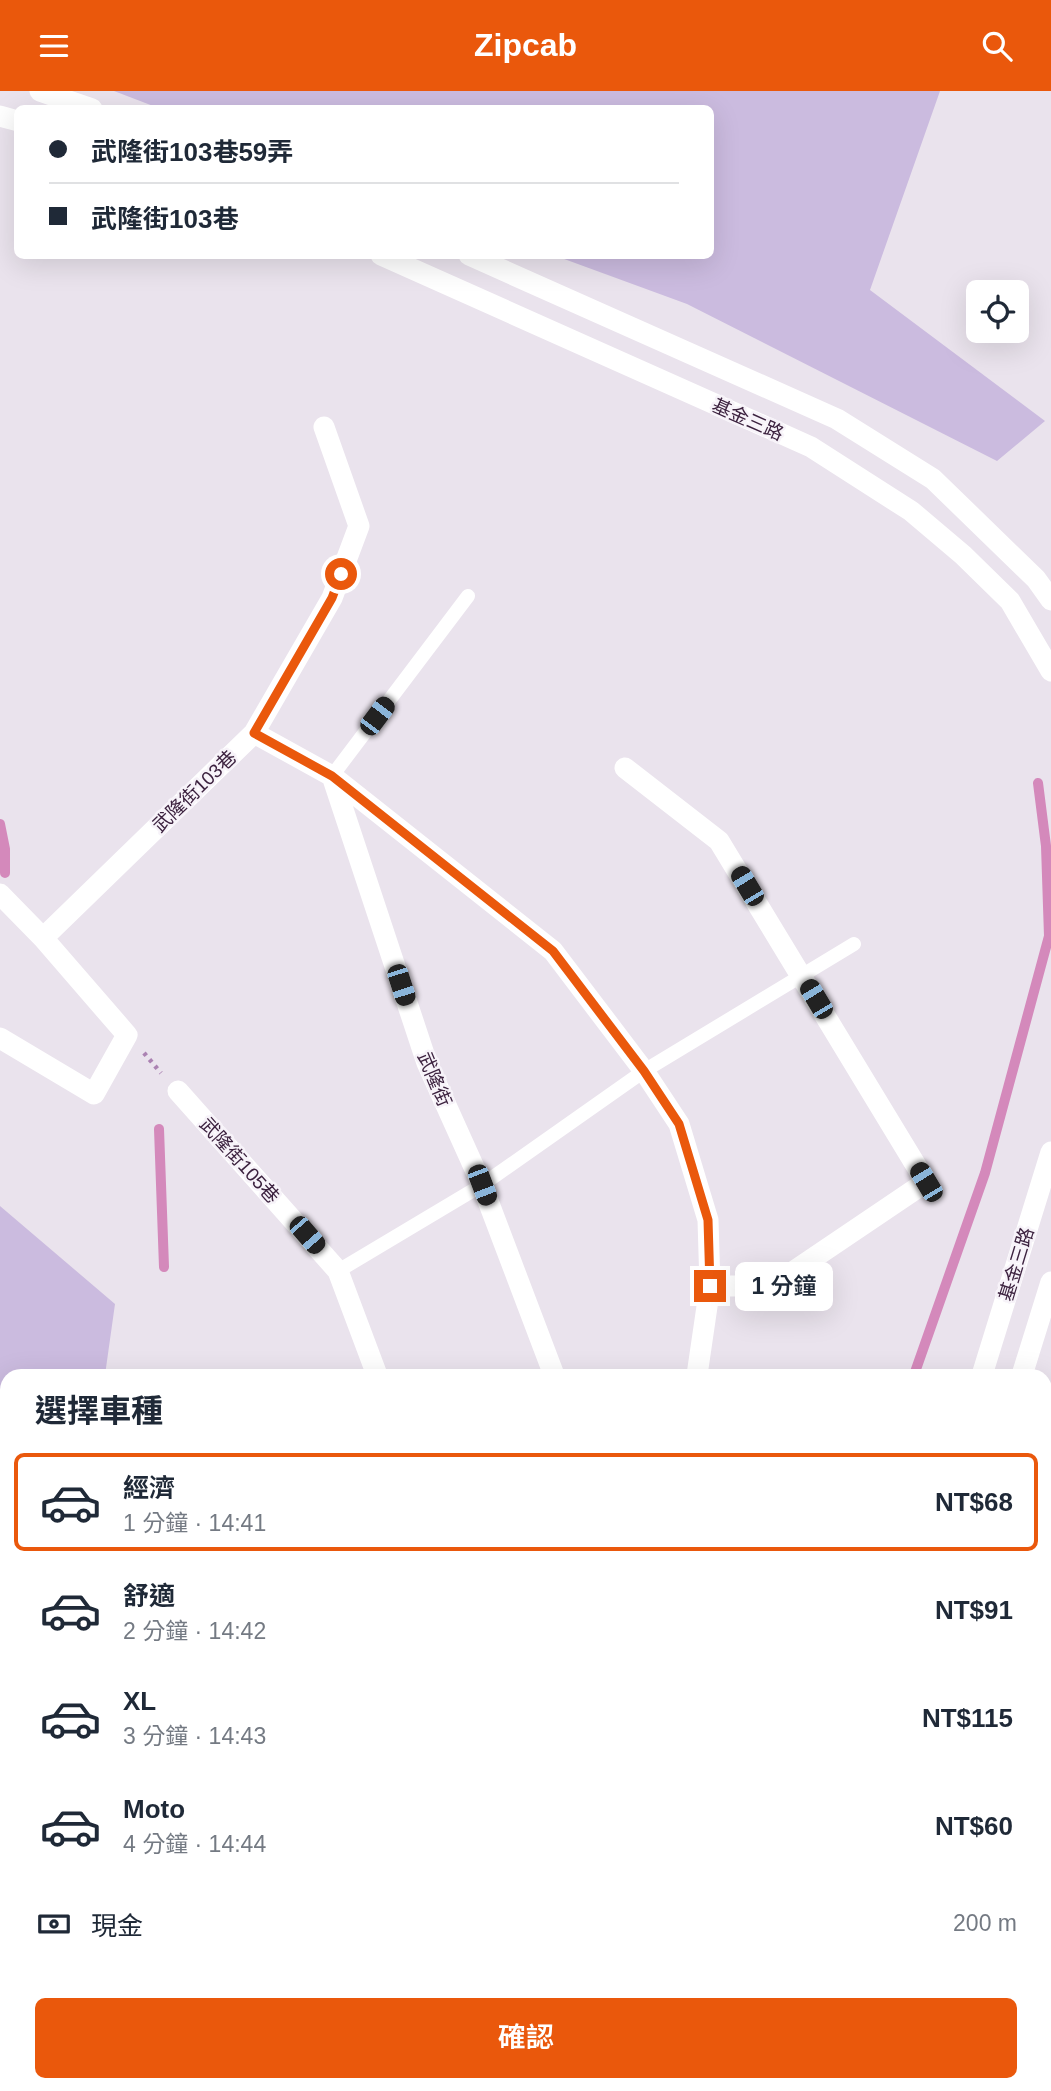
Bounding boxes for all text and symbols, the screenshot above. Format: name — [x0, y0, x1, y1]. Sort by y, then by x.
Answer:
icon: menu — [35, 27, 73, 65]
text: Zipcab — [474, 27, 577, 63]
icon: search — [978, 27, 1016, 65]
text: 武隆街103巷59弄 — [91, 137, 293, 167]
text: 武隆街103巷 — [91, 204, 238, 234]
map controls — [966, 280, 1029, 343]
button: locate — [966, 280, 1029, 343]
street label: 基金三路 — [709, 394, 787, 445]
route start — [325, 558, 357, 590]
car — [356, 693, 399, 739]
street label: 武隆街103巷 — [148, 746, 240, 836]
car — [728, 863, 767, 909]
car — [385, 962, 418, 1008]
car — [797, 976, 836, 1022]
street label: 武隆街 — [414, 1049, 455, 1110]
street label: 武隆街105巷 — [196, 1113, 283, 1207]
car — [907, 1159, 946, 1205]
car — [465, 1162, 500, 1208]
car — [286, 1212, 329, 1258]
street label: 基金三路 — [995, 1225, 1038, 1304]
callout: 1 分鐘 — [734, 1261, 832, 1311]
route end — [694, 1270, 726, 1302]
text: 1 分鐘 — [751, 1273, 817, 1299]
text: 選擇車種 — [35, 1393, 163, 1429]
icon: car — [39, 1471, 102, 1534]
text: 經濟 — [123, 1473, 175, 1503]
text: NT$68 — [935, 1487, 1013, 1517]
text: 1 分鐘 · 14:41 — [123, 1510, 266, 1536]
icon: car — [39, 1579, 102, 1642]
text: 舒適 — [123, 1581, 175, 1611]
text: NT$91 — [935, 1595, 1013, 1625]
text: 2 分鐘 · 14:42 — [123, 1618, 266, 1644]
text: XL — [123, 1686, 156, 1716]
icon: car — [39, 1687, 102, 1750]
text: NT$115 — [922, 1703, 1013, 1733]
text: 3 分鐘 · 14:43 — [123, 1723, 266, 1749]
text: Moto — [123, 1794, 185, 1824]
icon: car — [39, 1795, 102, 1858]
text: NT$60 — [935, 1811, 1013, 1841]
text: 4 分鐘 · 14:44 — [123, 1831, 266, 1857]
icon: cash — [35, 1905, 73, 1943]
text: 200 m — [953, 1910, 1017, 1936]
text: 現金 — [91, 1911, 143, 1941]
button: 確認 — [35, 1998, 1017, 2078]

